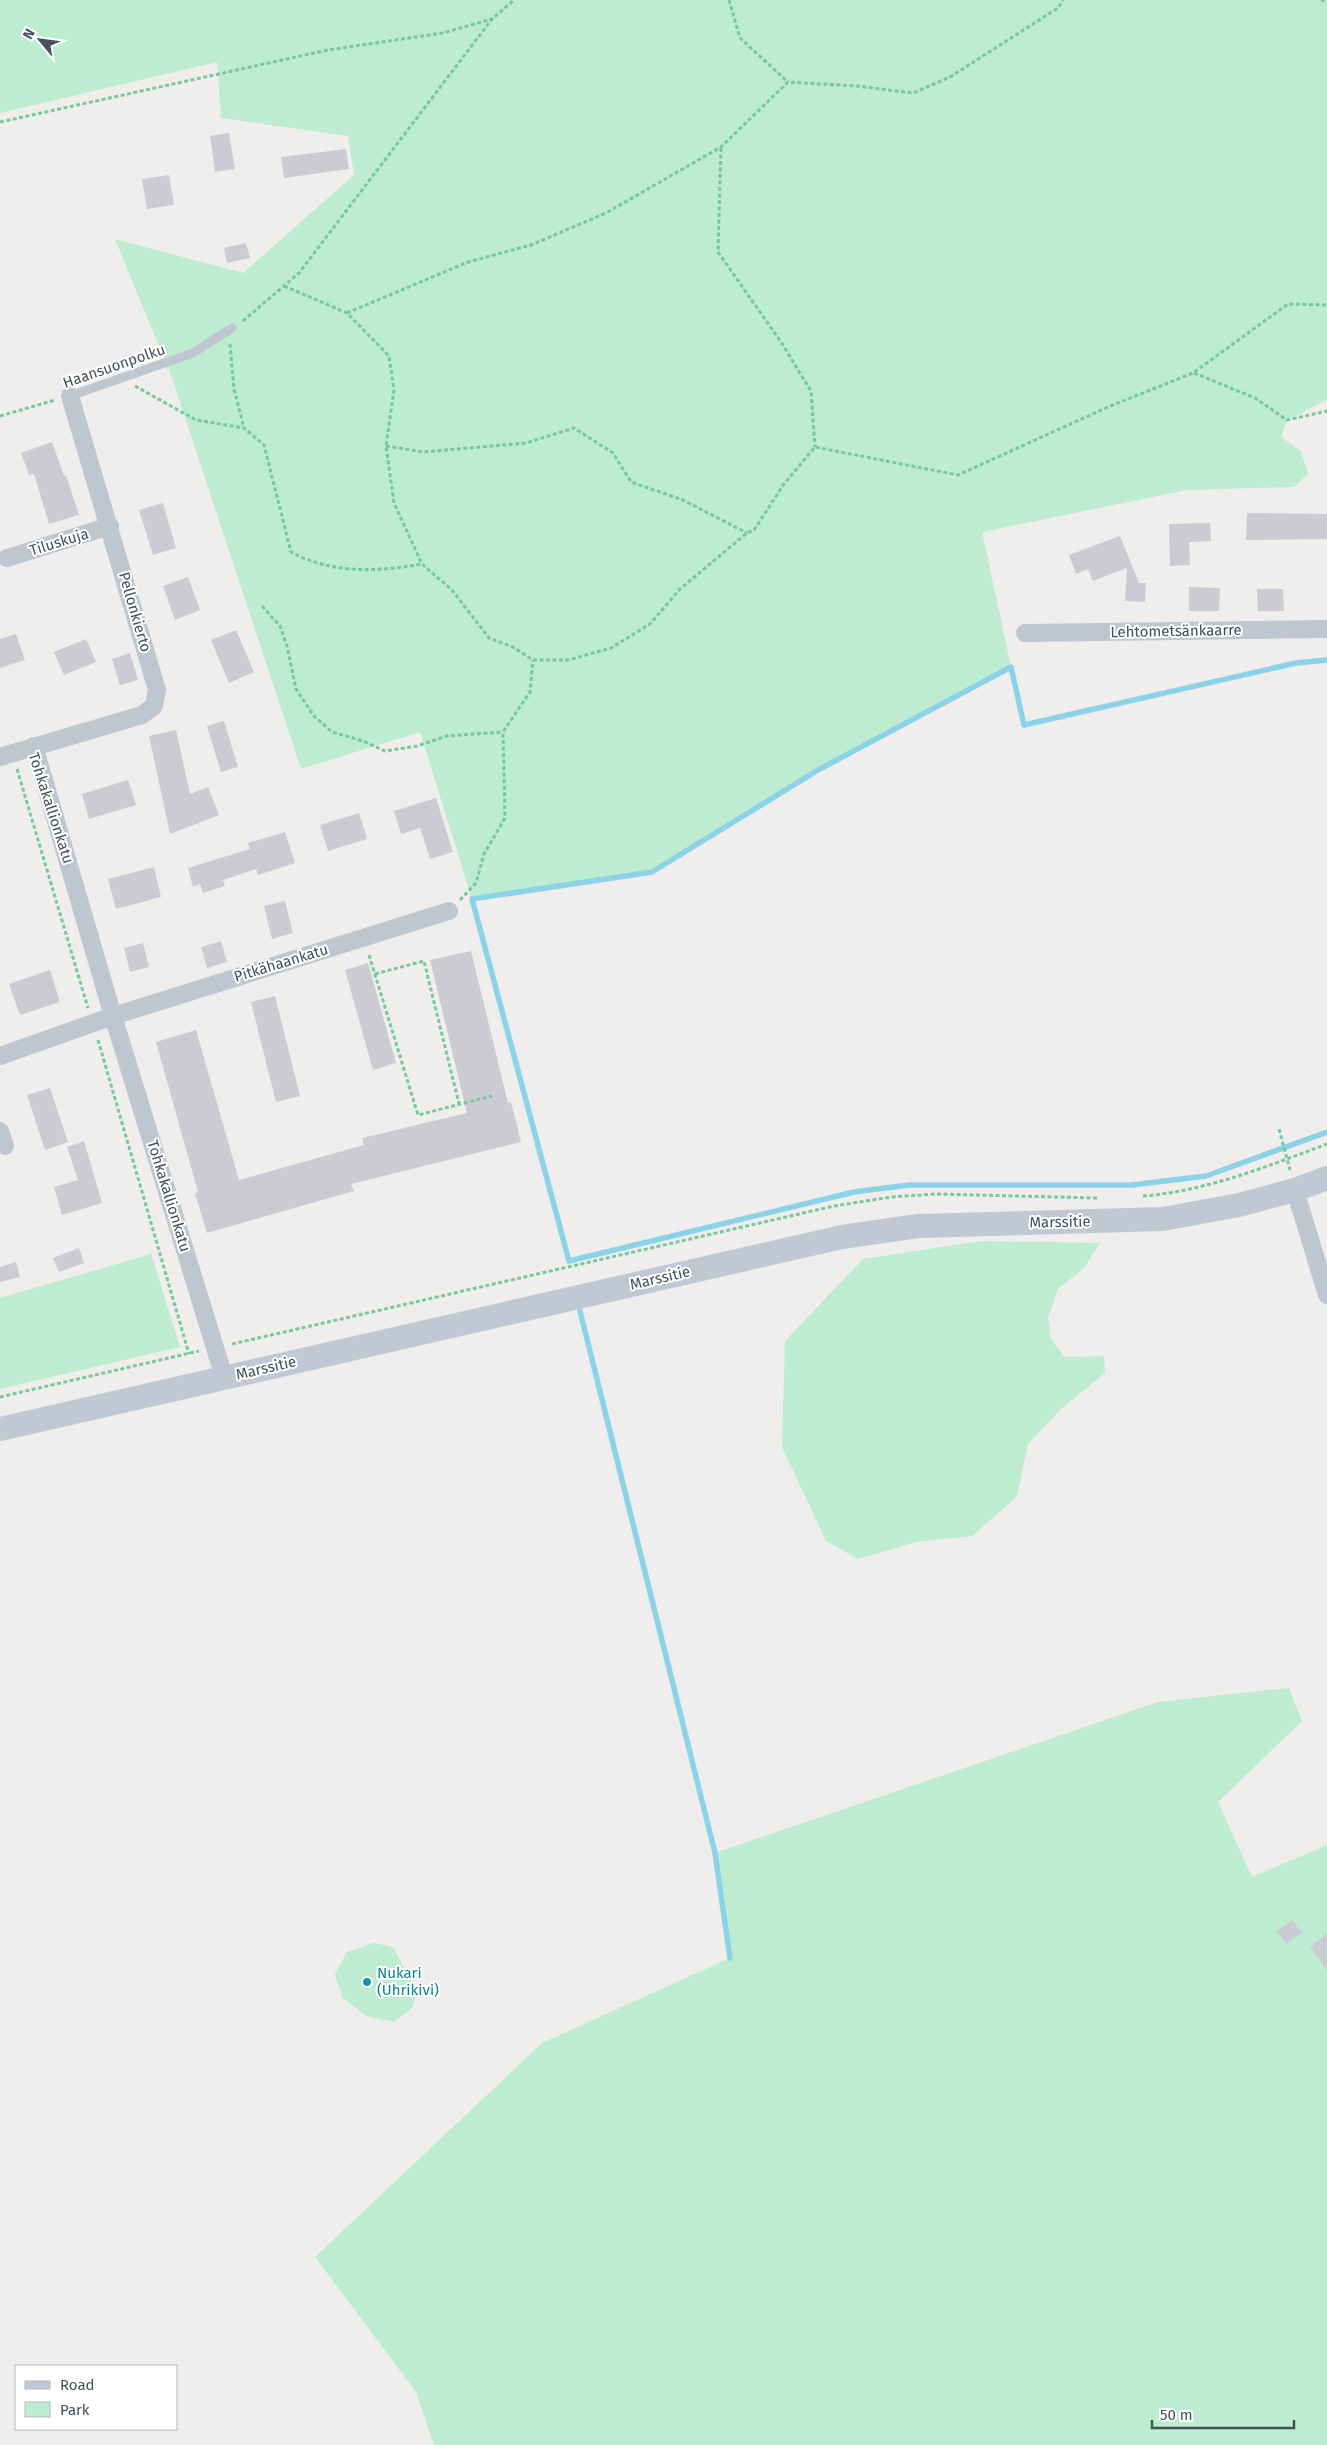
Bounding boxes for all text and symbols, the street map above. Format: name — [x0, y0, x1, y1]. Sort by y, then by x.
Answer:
north arrow — [15, 15, 65, 65]
text: N — [19, 26, 39, 42]
street label: Haansuonpolku — [61, 340, 167, 392]
street label: Tiluskuja — [27, 525, 91, 559]
street label: Pellonkierto — [115, 570, 155, 654]
street label: Lehtometsänkaarre — [1110, 621, 1242, 641]
street label: Tohkakallionkatu — [25, 750, 77, 866]
street label: Pitkähaankatu — [232, 940, 330, 986]
street label: Tohkakallionkatu — [143, 1138, 195, 1254]
street label: Marssitie — [1029, 1212, 1091, 1232]
street label: Marssitie — [628, 1262, 692, 1294]
street label: Marssitie — [234, 1352, 298, 1384]
place label: Nukari (Uhrikivi) — [377, 1964, 439, 1999]
marker: Nukari (Uhrikivi) — [361, 1976, 373, 1988]
legend — [15, 2365, 178, 2430]
text: Road — [60, 2376, 95, 2394]
scale bar — [1152, 2398, 1294, 2430]
text: Park — [60, 2401, 90, 2419]
text: 50 m — [1160, 2406, 1193, 2424]

